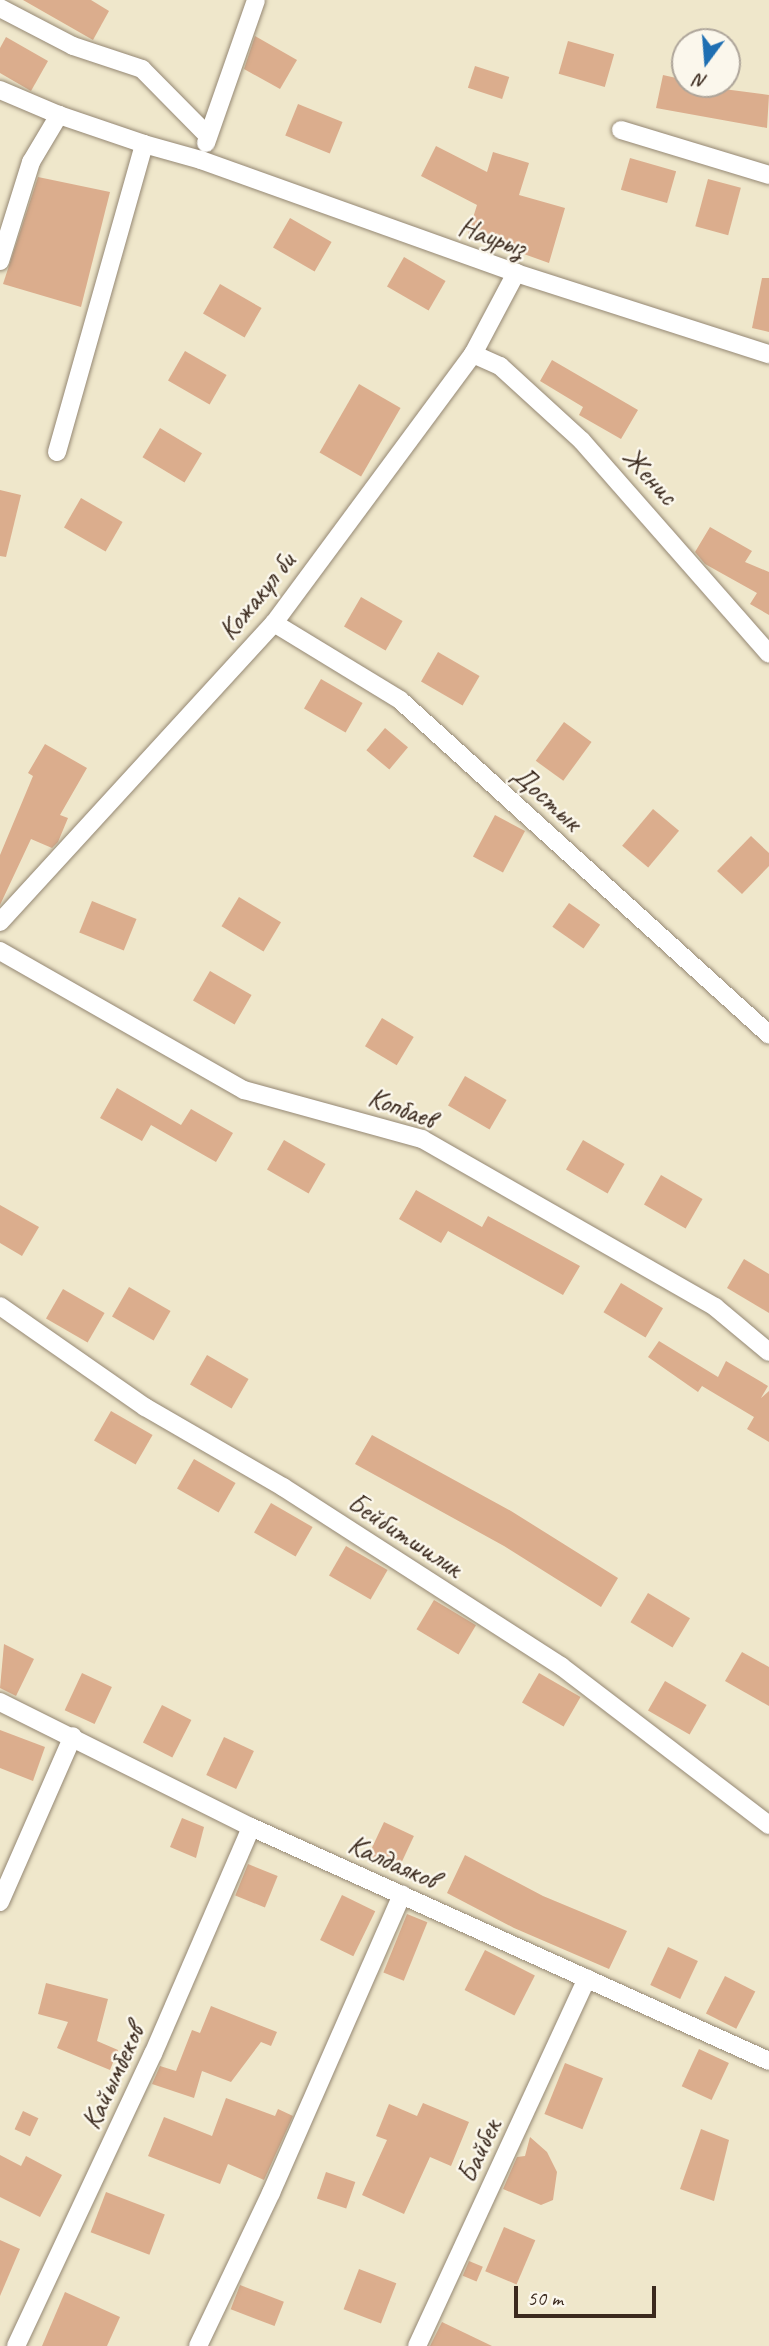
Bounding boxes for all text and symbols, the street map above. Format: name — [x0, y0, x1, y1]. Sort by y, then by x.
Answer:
north arrow — [671, 28, 741, 98]
text: N — [692, 68, 710, 94]
street label: Наурыз — [454, 210, 530, 264]
street label: Женис — [615, 440, 685, 512]
street label: Кожакул би — [211, 545, 303, 647]
street label: Достык — [505, 758, 589, 838]
street label: Копбаев — [364, 1080, 440, 1136]
street label: Бейбитшилик — [341, 1486, 469, 1584]
street label: Калдаяков — [343, 1828, 443, 1896]
street label: Кайымбеков — [74, 2019, 152, 2135]
street label: Байбек — [450, 2114, 508, 2188]
scale bar — [517, 2272, 659, 2316]
text: 50 m — [527, 2285, 563, 2311]

